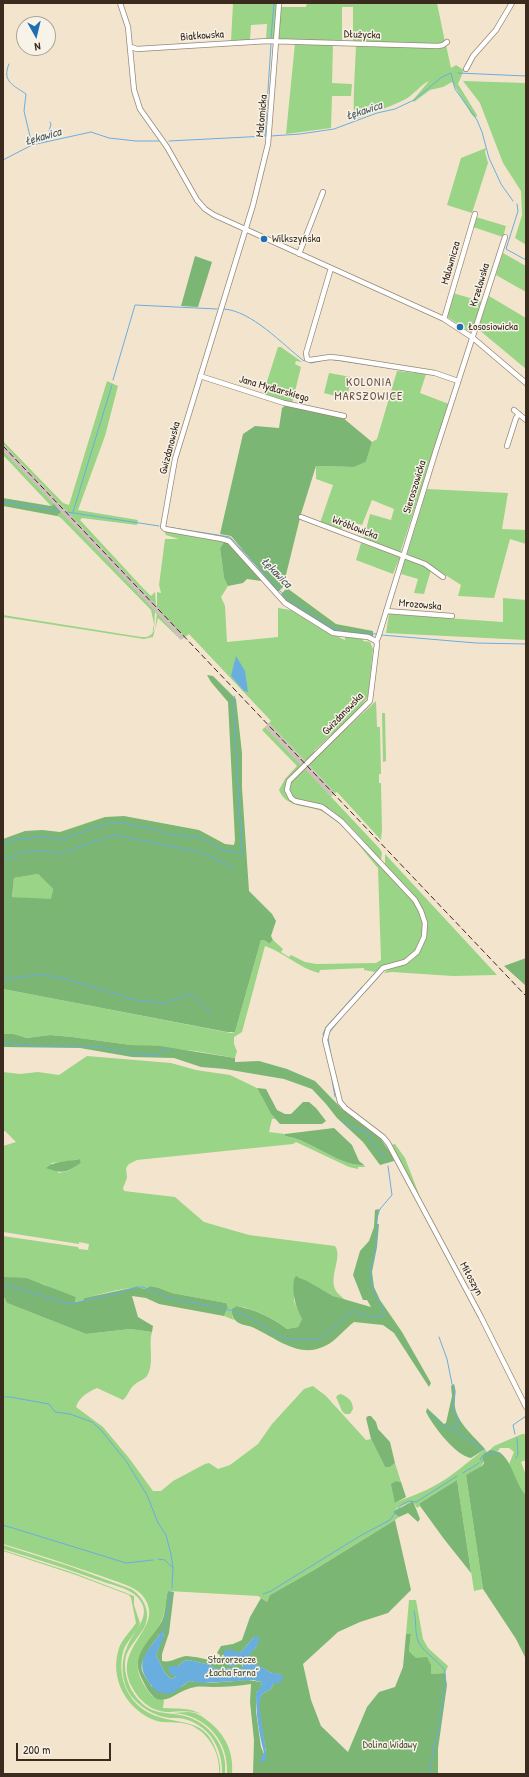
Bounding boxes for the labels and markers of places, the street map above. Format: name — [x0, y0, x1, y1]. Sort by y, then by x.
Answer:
place label: Wilkszyńska — [272, 232, 320, 246]
marker: Wilkszyńska — [259, 234, 269, 244]
place label: Łososiowicka — [468, 320, 518, 334]
marker: Łososiowicka — [455, 322, 465, 332]

